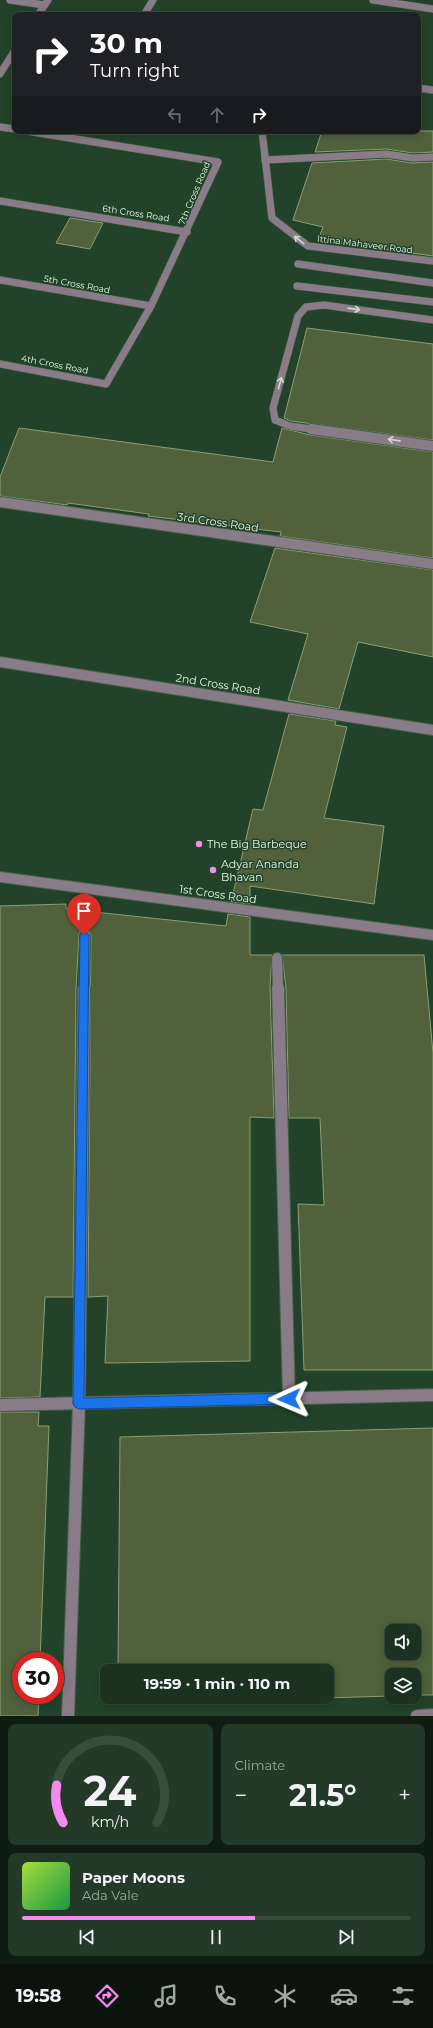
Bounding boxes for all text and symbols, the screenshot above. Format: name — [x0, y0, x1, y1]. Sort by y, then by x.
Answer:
text: 30 m — [90, 26, 163, 60]
icon: right — [24, 28, 76, 80]
text: Turn right — [90, 60, 180, 82]
icon: left — [164, 104, 186, 126]
icon: ahead — [206, 104, 228, 126]
icon: right — [248, 104, 270, 126]
street label: 7th Cross Road — [176, 160, 212, 226]
street label: 6th Cross Road — [102, 202, 170, 224]
street label: Ittina Mahaveer Road — [316, 233, 414, 255]
one-way arrow — [294, 235, 305, 244]
street label: 5th Cross Road — [43, 273, 111, 295]
one-way arrow — [347, 305, 360, 313]
street label: 4th Cross Road — [20, 352, 90, 376]
one-way arrow — [277, 376, 284, 389]
one-way arrow — [388, 436, 401, 444]
street label: 3rd Cross Road — [176, 509, 260, 535]
street label: 2nd Cross Road — [175, 670, 261, 698]
place label: The Big Barbeque — [207, 837, 307, 851]
marker: The Big Barbeque — [194, 839, 204, 849]
place label: Adyar Ananda Bhavan — [221, 857, 299, 884]
marker: Adyar Ananda Bhavan — [208, 865, 218, 875]
street label: 1st Cross Road — [178, 882, 258, 906]
pin — [67, 894, 101, 935]
icon: arrive — [73, 900, 95, 922]
position arrow — [268, 1378, 310, 1420]
map controls — [385, 1624, 421, 1704]
button: sound — [385, 1624, 421, 1660]
speed limit sign: 30 — [12, 1652, 64, 1704]
button: layers — [385, 1668, 421, 1704]
text: 19:59 · 1 min · 110 m — [144, 1674, 290, 1693]
text: Climate — [235, 1757, 285, 1773]
text: 24 — [84, 1765, 137, 1815]
text: 21.5° — [289, 1777, 357, 1814]
text: − — [235, 1782, 247, 1809]
text: + — [398, 1782, 411, 1809]
text: km/h — [91, 1812, 129, 1830]
text: Paper Moons — [82, 1868, 185, 1887]
text: Ada Vale — [82, 1887, 139, 1903]
icon: previous — [76, 1926, 98, 1948]
icon: pause — [205, 1926, 227, 1948]
icon: next — [335, 1926, 357, 1948]
icon: directions — [93, 1982, 121, 2010]
icon: music — [152, 1982, 180, 2010]
icon: phone — [211, 1982, 239, 2010]
icon: climate — [271, 1982, 299, 2010]
icon: car — [330, 1982, 358, 2010]
icon: filters — [389, 1982, 417, 2010]
text: 19:58 — [16, 1985, 61, 2007]

